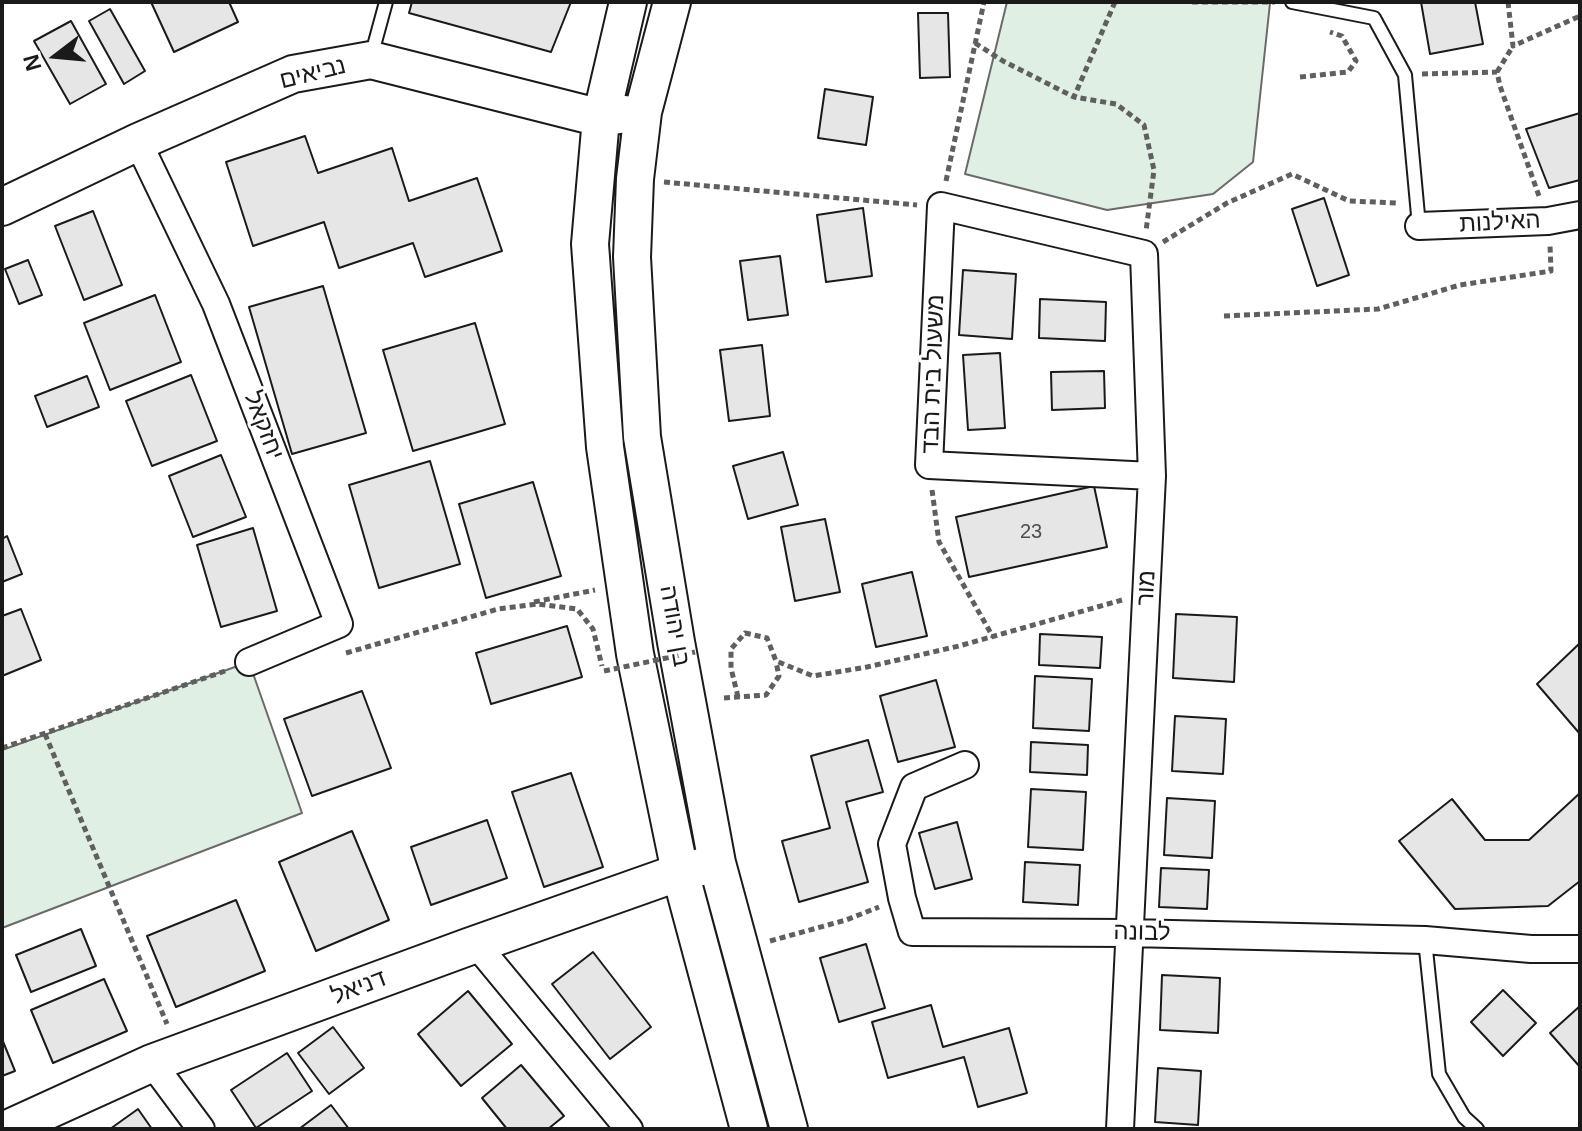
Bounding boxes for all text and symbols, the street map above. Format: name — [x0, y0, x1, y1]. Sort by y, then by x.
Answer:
north arrow — [16, 16, 96, 96]
text: N — [18, 52, 47, 74]
street label: נביאים — [277, 52, 349, 96]
street label: האילנות — [1459, 206, 1541, 240]
street label: משעול בית הבד — [917, 294, 951, 454]
street label: יחזקאל — [237, 388, 289, 464]
house number: 23 — [1020, 520, 1042, 544]
street label: מור — [1132, 569, 1162, 607]
street label: בן יהודה — [653, 583, 695, 669]
street label: לבונה — [1113, 918, 1171, 948]
street label: דניאל — [328, 964, 390, 1012]

